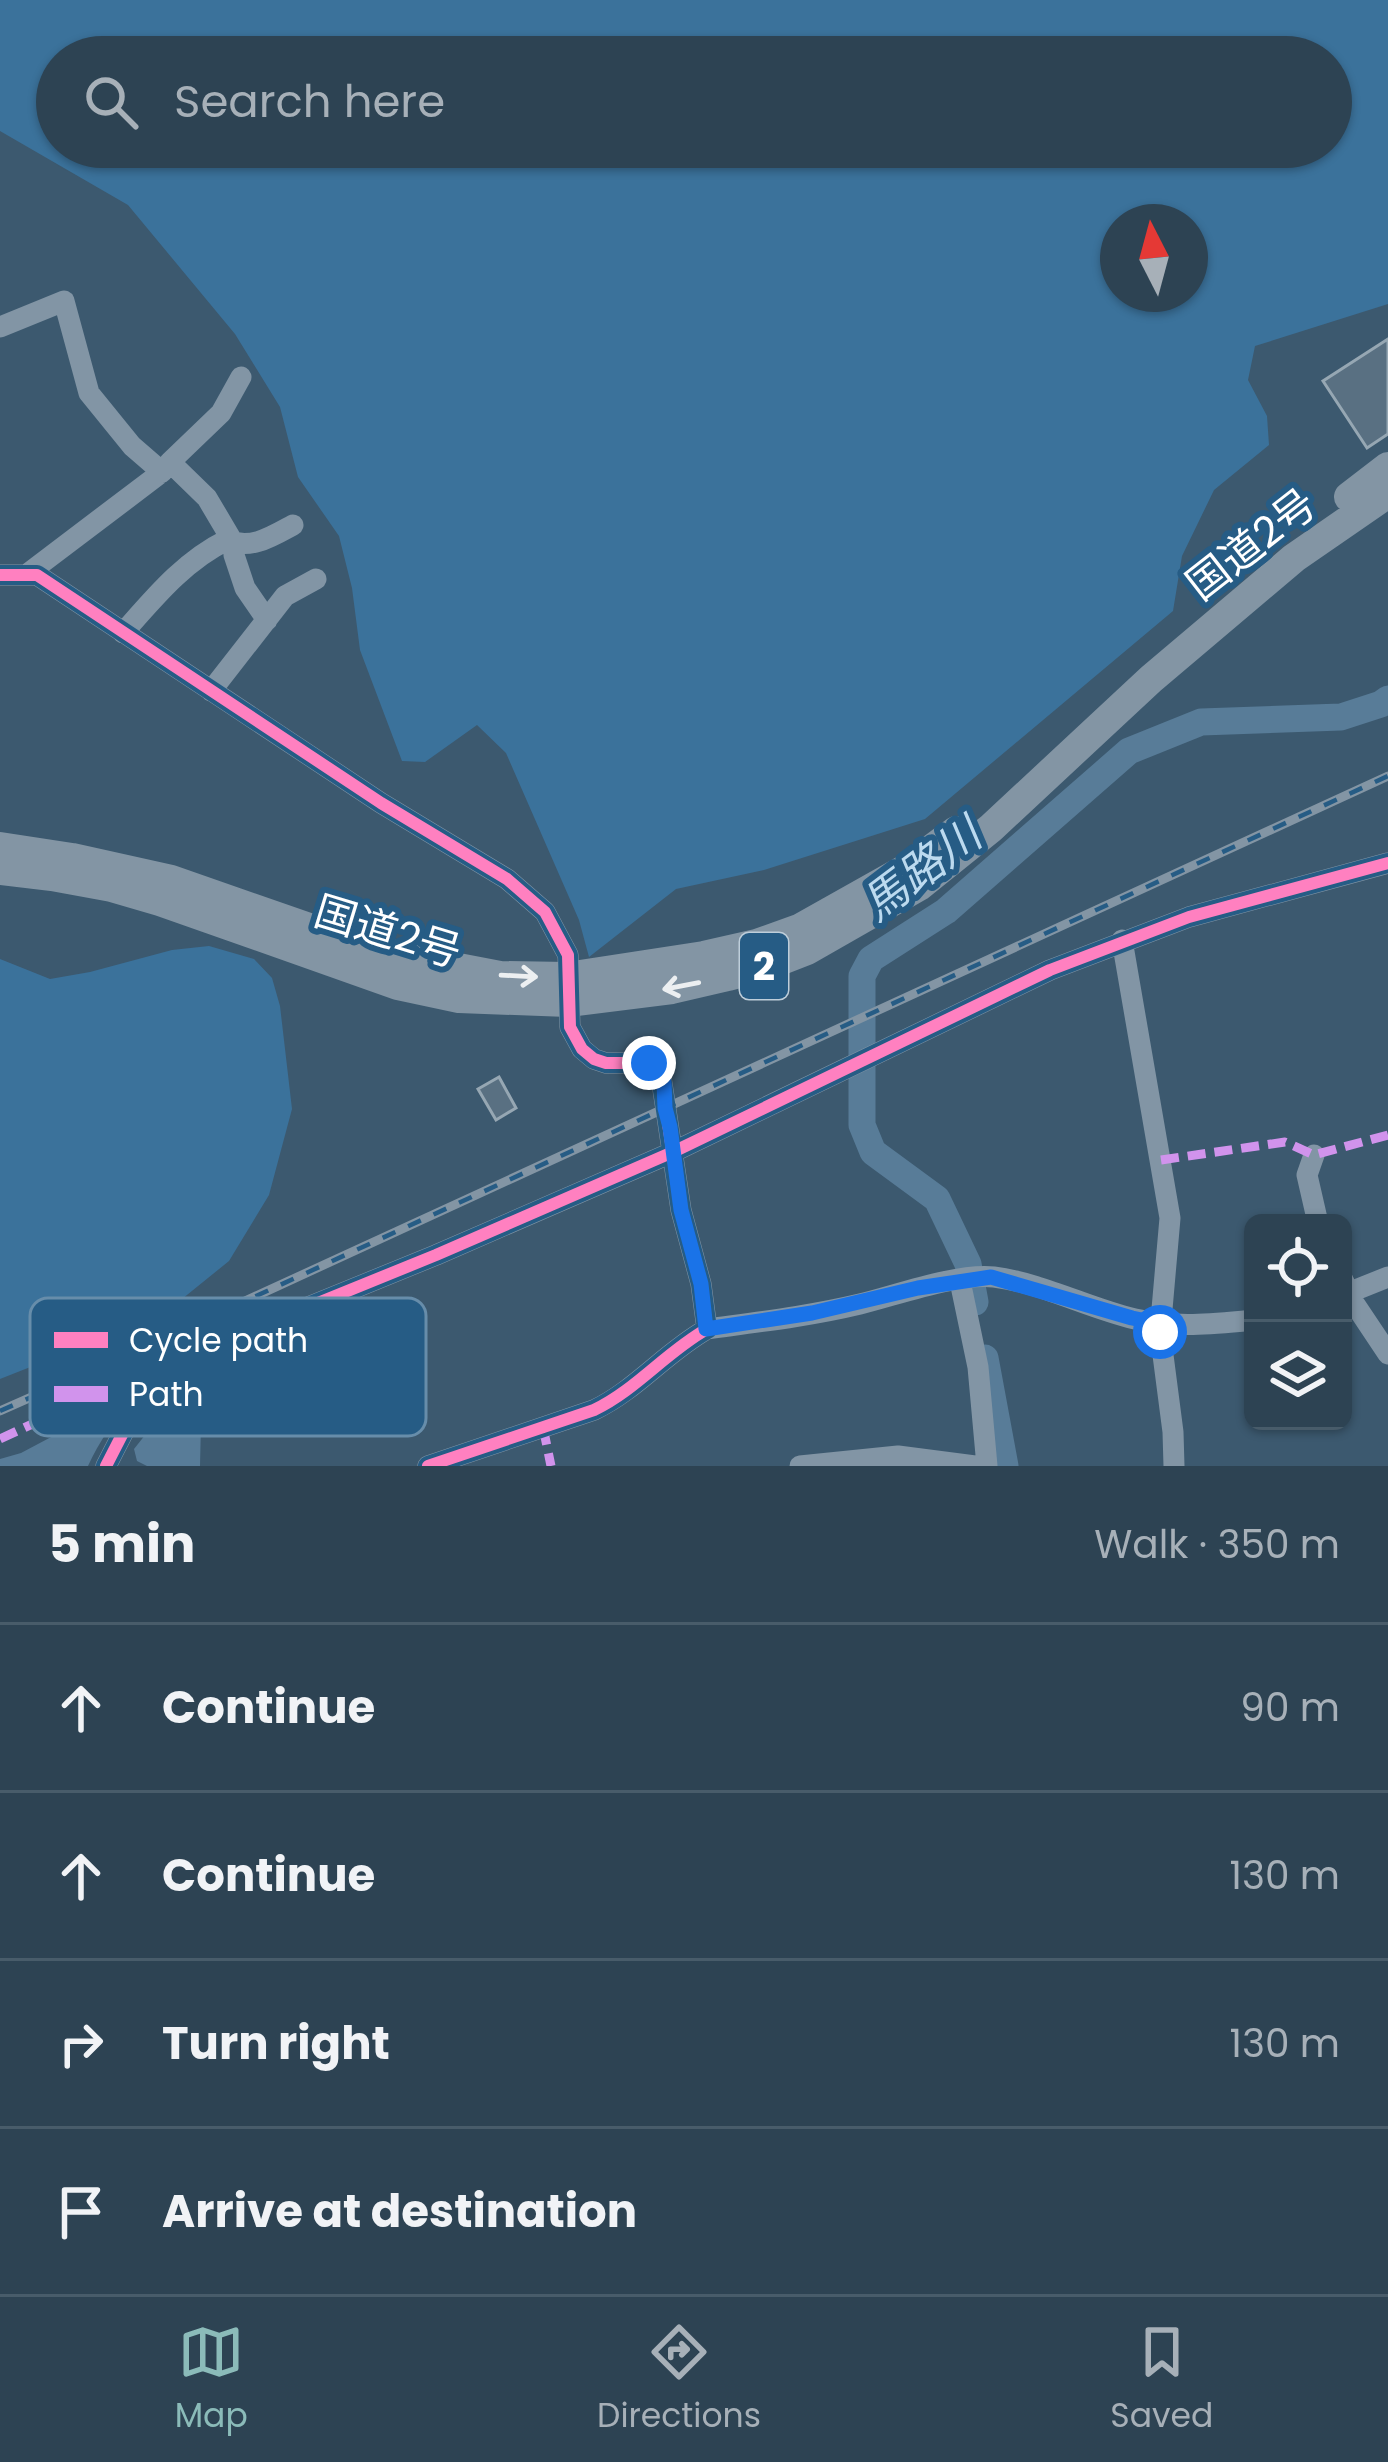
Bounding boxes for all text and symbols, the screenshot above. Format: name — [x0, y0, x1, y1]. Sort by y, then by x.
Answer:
search box — [36, 36, 1352, 168]
icon: search — [78, 69, 144, 135]
text: Search here — [174, 70, 445, 133]
north arrow — [1100, 204, 1208, 312]
street label: 国道2号 — [1174, 475, 1329, 614]
water label: 馬路川 — [848, 801, 997, 935]
street label: 国道2号 — [307, 881, 468, 982]
road number: 2 — [740, 933, 788, 999]
one-way arrow — [499, 965, 538, 988]
one-way arrow — [663, 976, 702, 998]
route end — [622, 1036, 676, 1090]
map controls — [1244, 1214, 1352, 1430]
button: locate — [1244, 1214, 1352, 1322]
legend — [30, 1298, 426, 1436]
route start — [1133, 1305, 1187, 1359]
text: Cycle path — [129, 1317, 308, 1364]
button: layers — [1244, 1322, 1352, 1430]
text: Path — [129, 1371, 204, 1418]
text: 5 min — [48, 1508, 195, 1580]
text: Walk · 350 m — [1094, 1517, 1340, 1572]
icon: ahead — [48, 1675, 114, 1741]
text: Continue — [162, 1676, 375, 1739]
text: 90 m — [1240, 1680, 1340, 1735]
icon: ahead — [48, 1843, 114, 1909]
text: Continue — [162, 1844, 375, 1907]
text: 130 m — [1229, 1848, 1340, 1903]
icon: right — [48, 2011, 114, 2077]
text: Turn right — [162, 2012, 390, 2075]
text: 130 m — [1229, 2016, 1340, 2071]
icon: arrive — [48, 2179, 114, 2245]
text: Arrive at destination — [162, 2180, 637, 2243]
tab: Map — [175, 2319, 248, 2441]
tab: Directions — [597, 2319, 761, 2441]
tab: Saved — [1110, 2319, 1213, 2441]

